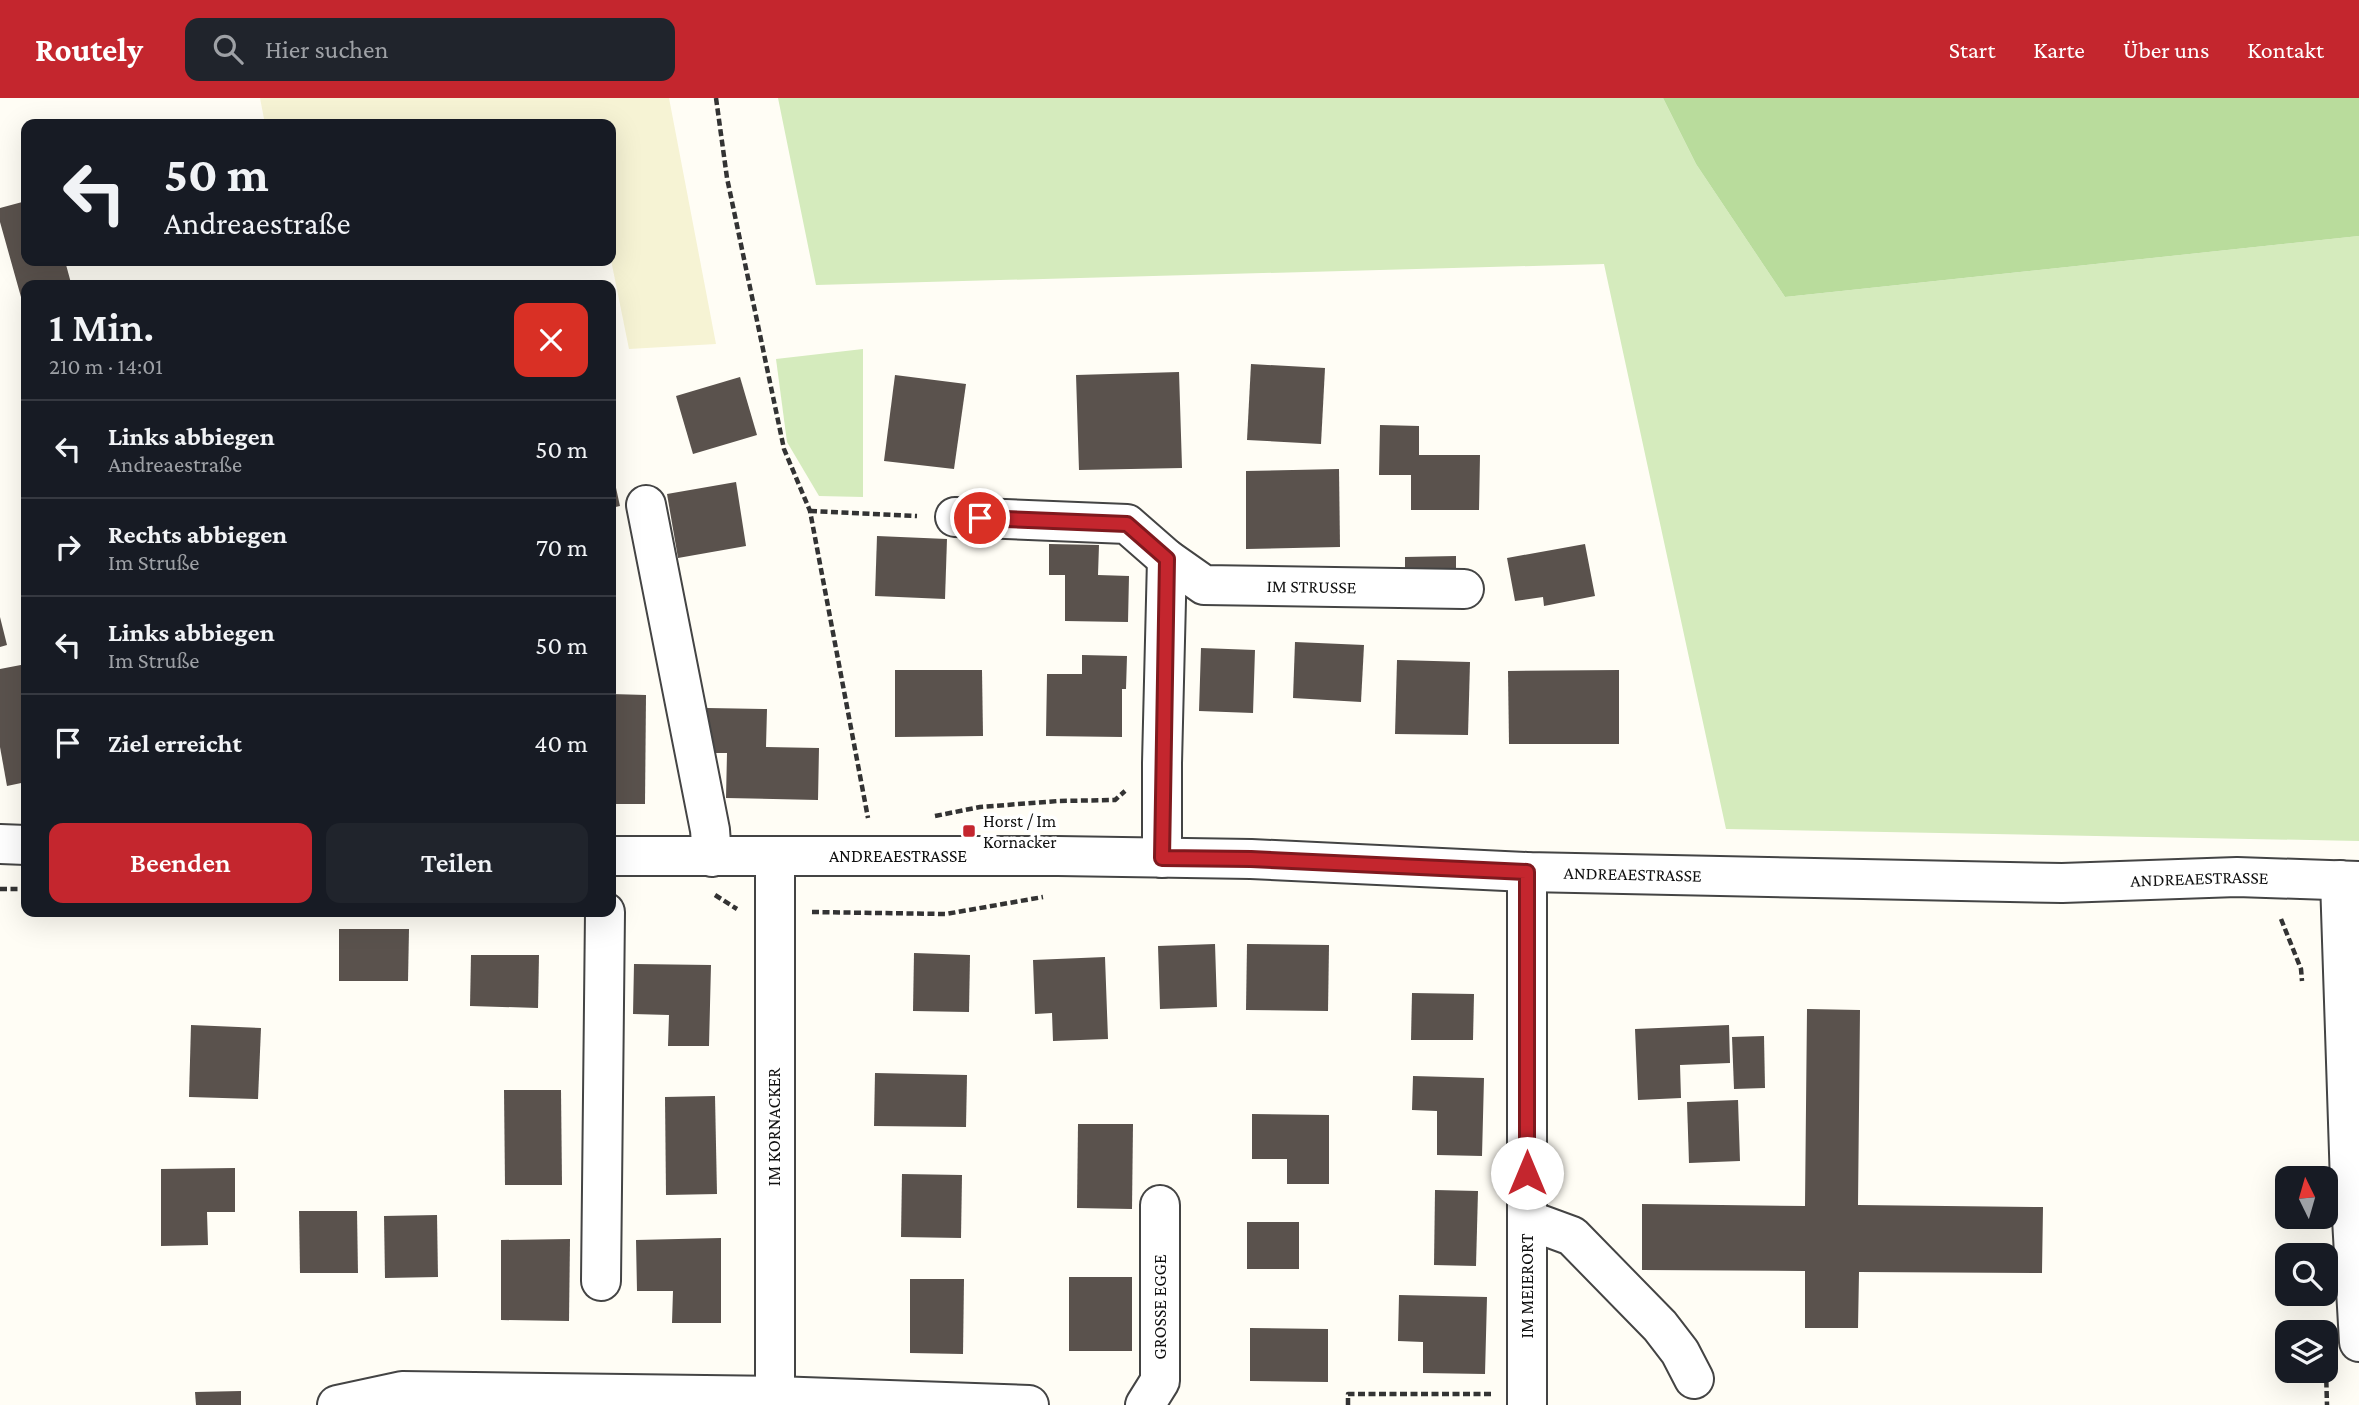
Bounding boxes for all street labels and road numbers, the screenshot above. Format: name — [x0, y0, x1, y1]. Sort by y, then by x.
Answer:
street label: IM STRUSSE — [1266, 576, 1357, 597]
street label: ANDREAESTRASSE — [829, 846, 967, 866]
street label: ANDREAESTRASSE — [1563, 863, 1702, 886]
street label: ANDREAESTRASSE — [2130, 867, 2269, 891]
street label: IM KORNACKER — [764, 1067, 784, 1186]
street label: IM MEIERORT — [1517, 1233, 1537, 1338]
street label: GROSSE EGGE — [1150, 1254, 1170, 1360]

